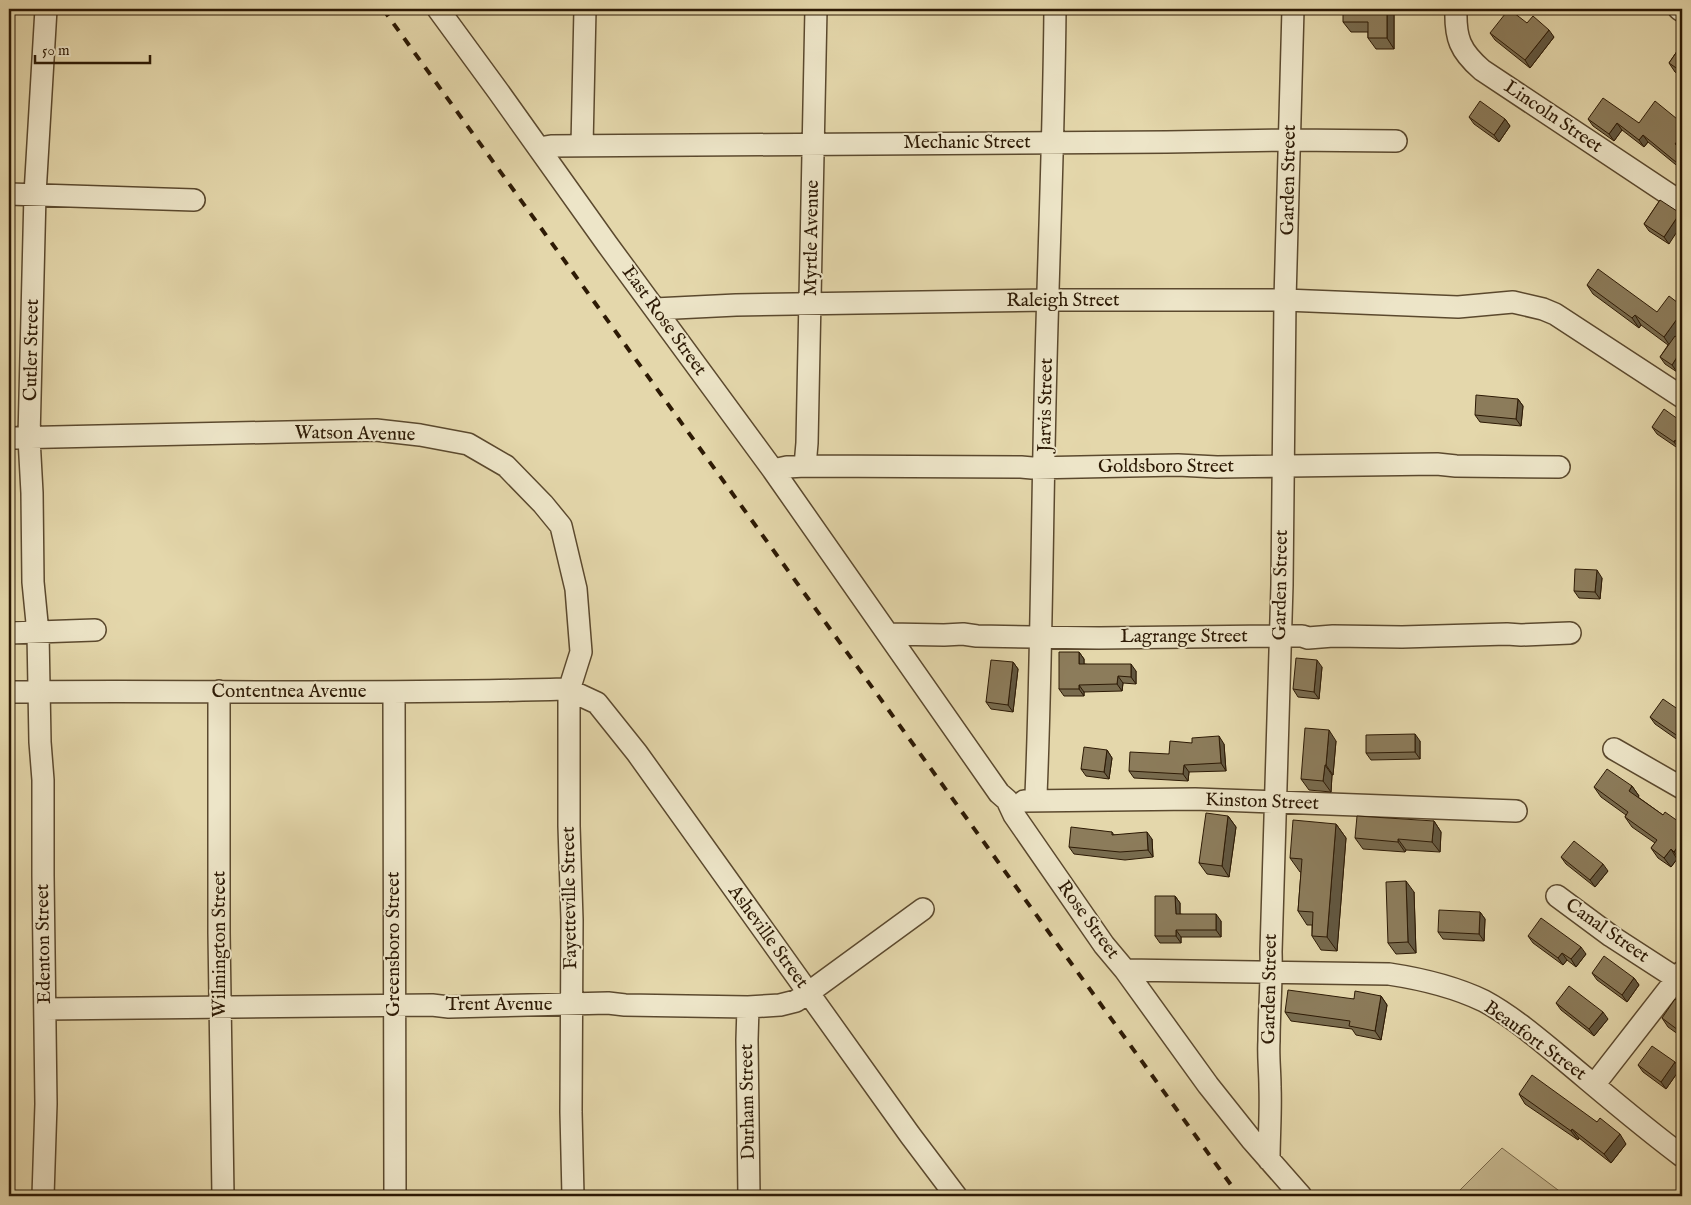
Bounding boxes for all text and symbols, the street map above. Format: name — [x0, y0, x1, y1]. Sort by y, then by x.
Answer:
scale bar — [35, 32, 150, 64]
text: 50 m — [42, 41, 70, 60]
street label: Lincoln Street — [1499, 75, 1607, 159]
street label: Garden Street — [1276, 124, 1302, 236]
street label: Mechanic Street — [903, 131, 1031, 155]
street label: Myrtle Avenue — [799, 179, 825, 296]
street label: East Rose Street — [616, 261, 712, 381]
street label: Raleigh Street — [1006, 289, 1120, 313]
street label: Cutler Street — [19, 298, 45, 401]
street label: Jarvis Street — [1033, 357, 1059, 454]
street label: Watson Avenue — [294, 421, 416, 447]
street label: Goldsboro Street — [1098, 455, 1235, 479]
street label: Garden Street — [1268, 529, 1294, 641]
street label: Lagrange Street — [1120, 625, 1248, 649]
street label: Contentnea Avenue — [212, 680, 367, 704]
street label: Kinston Street — [1205, 788, 1320, 816]
street label: Fayetteville Street — [557, 826, 583, 970]
street label: Wilmington Street — [208, 870, 232, 1017]
street label: Greensboro Street — [382, 871, 406, 1017]
street label: Rose Street — [1051, 876, 1125, 964]
street label: Asheville Street — [722, 880, 814, 994]
street label: Edenton Street — [31, 883, 57, 1004]
street label: Canal Street — [1561, 893, 1654, 969]
street label: Garden Street — [1257, 933, 1283, 1045]
street label: Trent Avenue — [446, 993, 553, 1017]
street label: Beaufort Street — [1479, 996, 1591, 1087]
street label: Durham Street — [735, 1043, 761, 1160]

